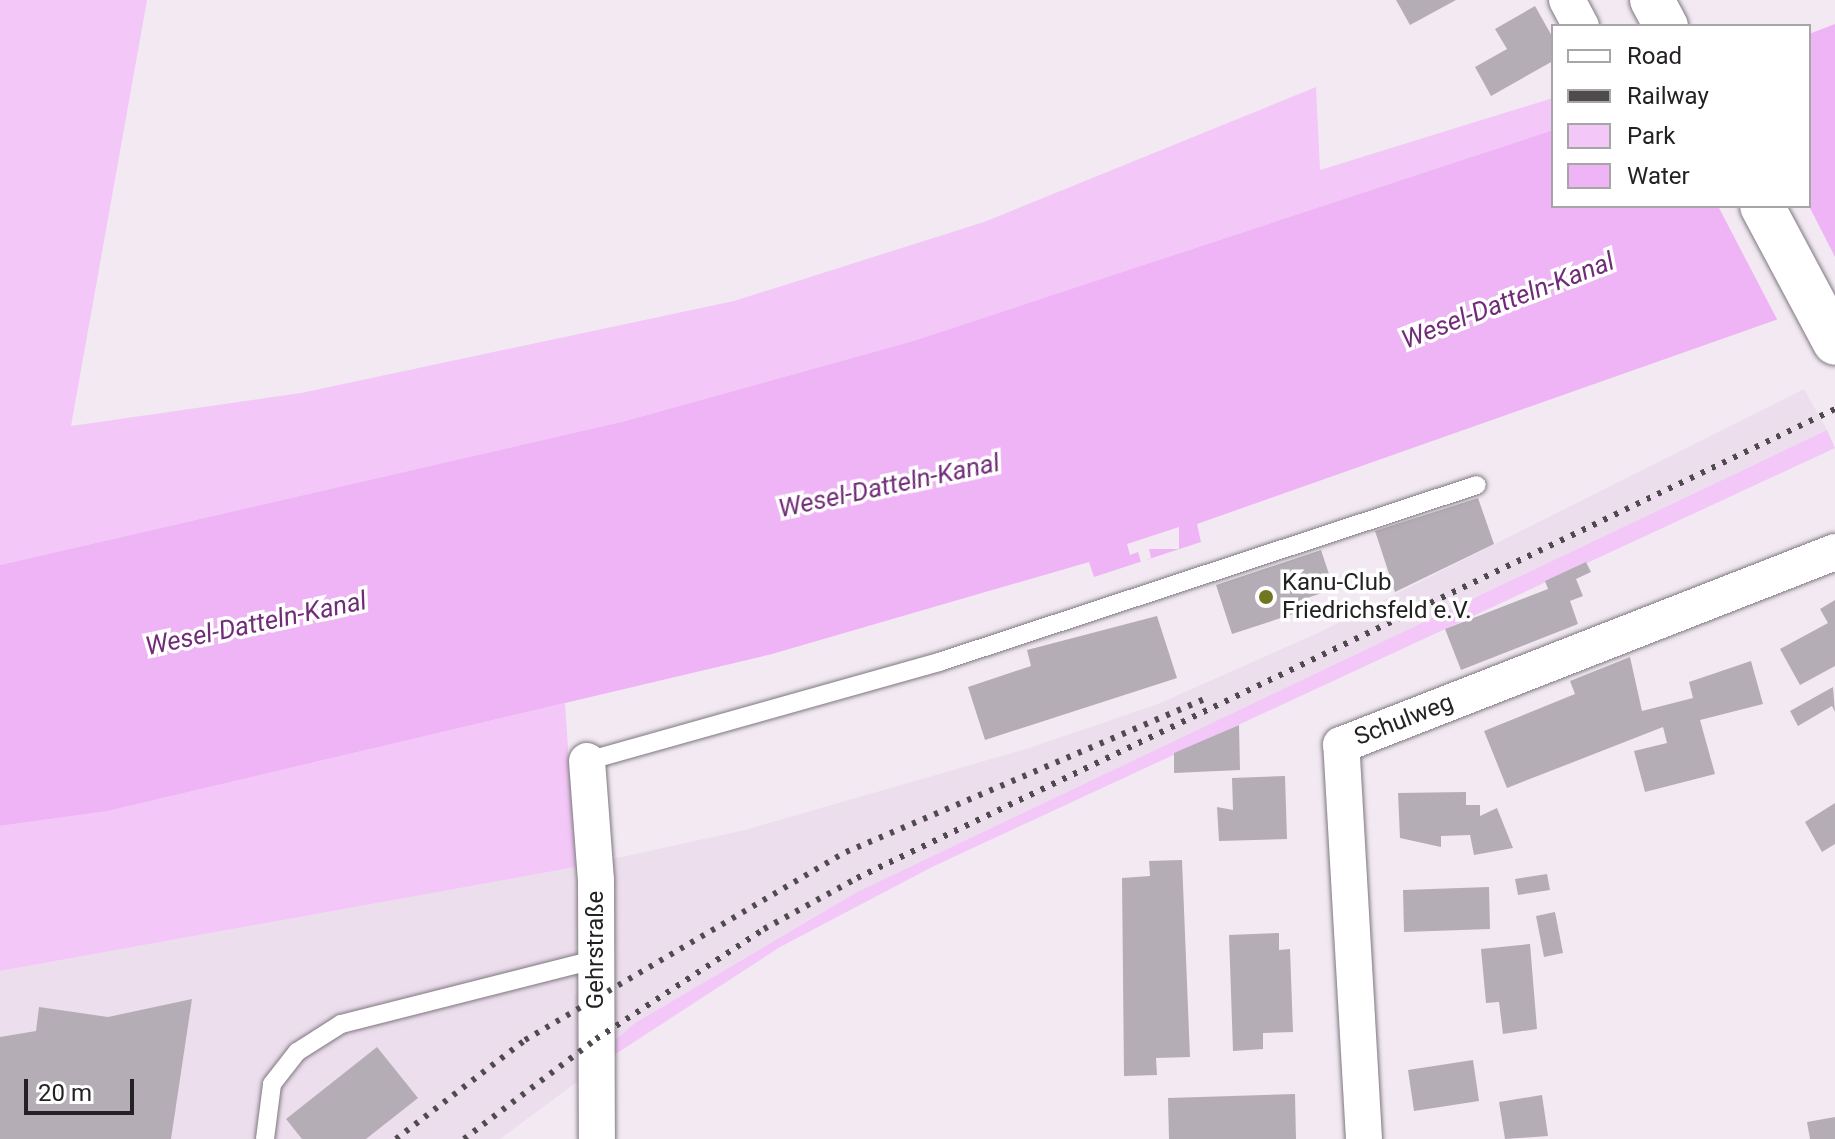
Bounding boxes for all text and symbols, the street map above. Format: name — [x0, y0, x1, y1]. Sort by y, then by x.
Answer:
legend — [1551, 24, 1811, 208]
text: Road — [1627, 42, 1682, 70]
text: Railway — [1627, 82, 1709, 110]
text: Park — [1627, 122, 1675, 150]
text: Water — [1627, 162, 1690, 190]
water label: Wesel-Datteln-Kanal — [1397, 246, 1619, 356]
water label: Wesel-Datteln-Kanal — [776, 447, 1002, 525]
place label: Kanu-Club Friedrichsfeld e.V. — [1282, 569, 1471, 625]
water label: Wesel-Datteln-Kanal — [143, 585, 369, 663]
marker: Kanu-Club Friedrichsfeld e.V. — [1257, 588, 1275, 606]
street label: Schulweg — [1351, 688, 1457, 752]
street label: Gehrstraße — [582, 891, 610, 1009]
scale bar — [28, 1063, 138, 1113]
text: 20 m — [38, 1079, 92, 1107]

